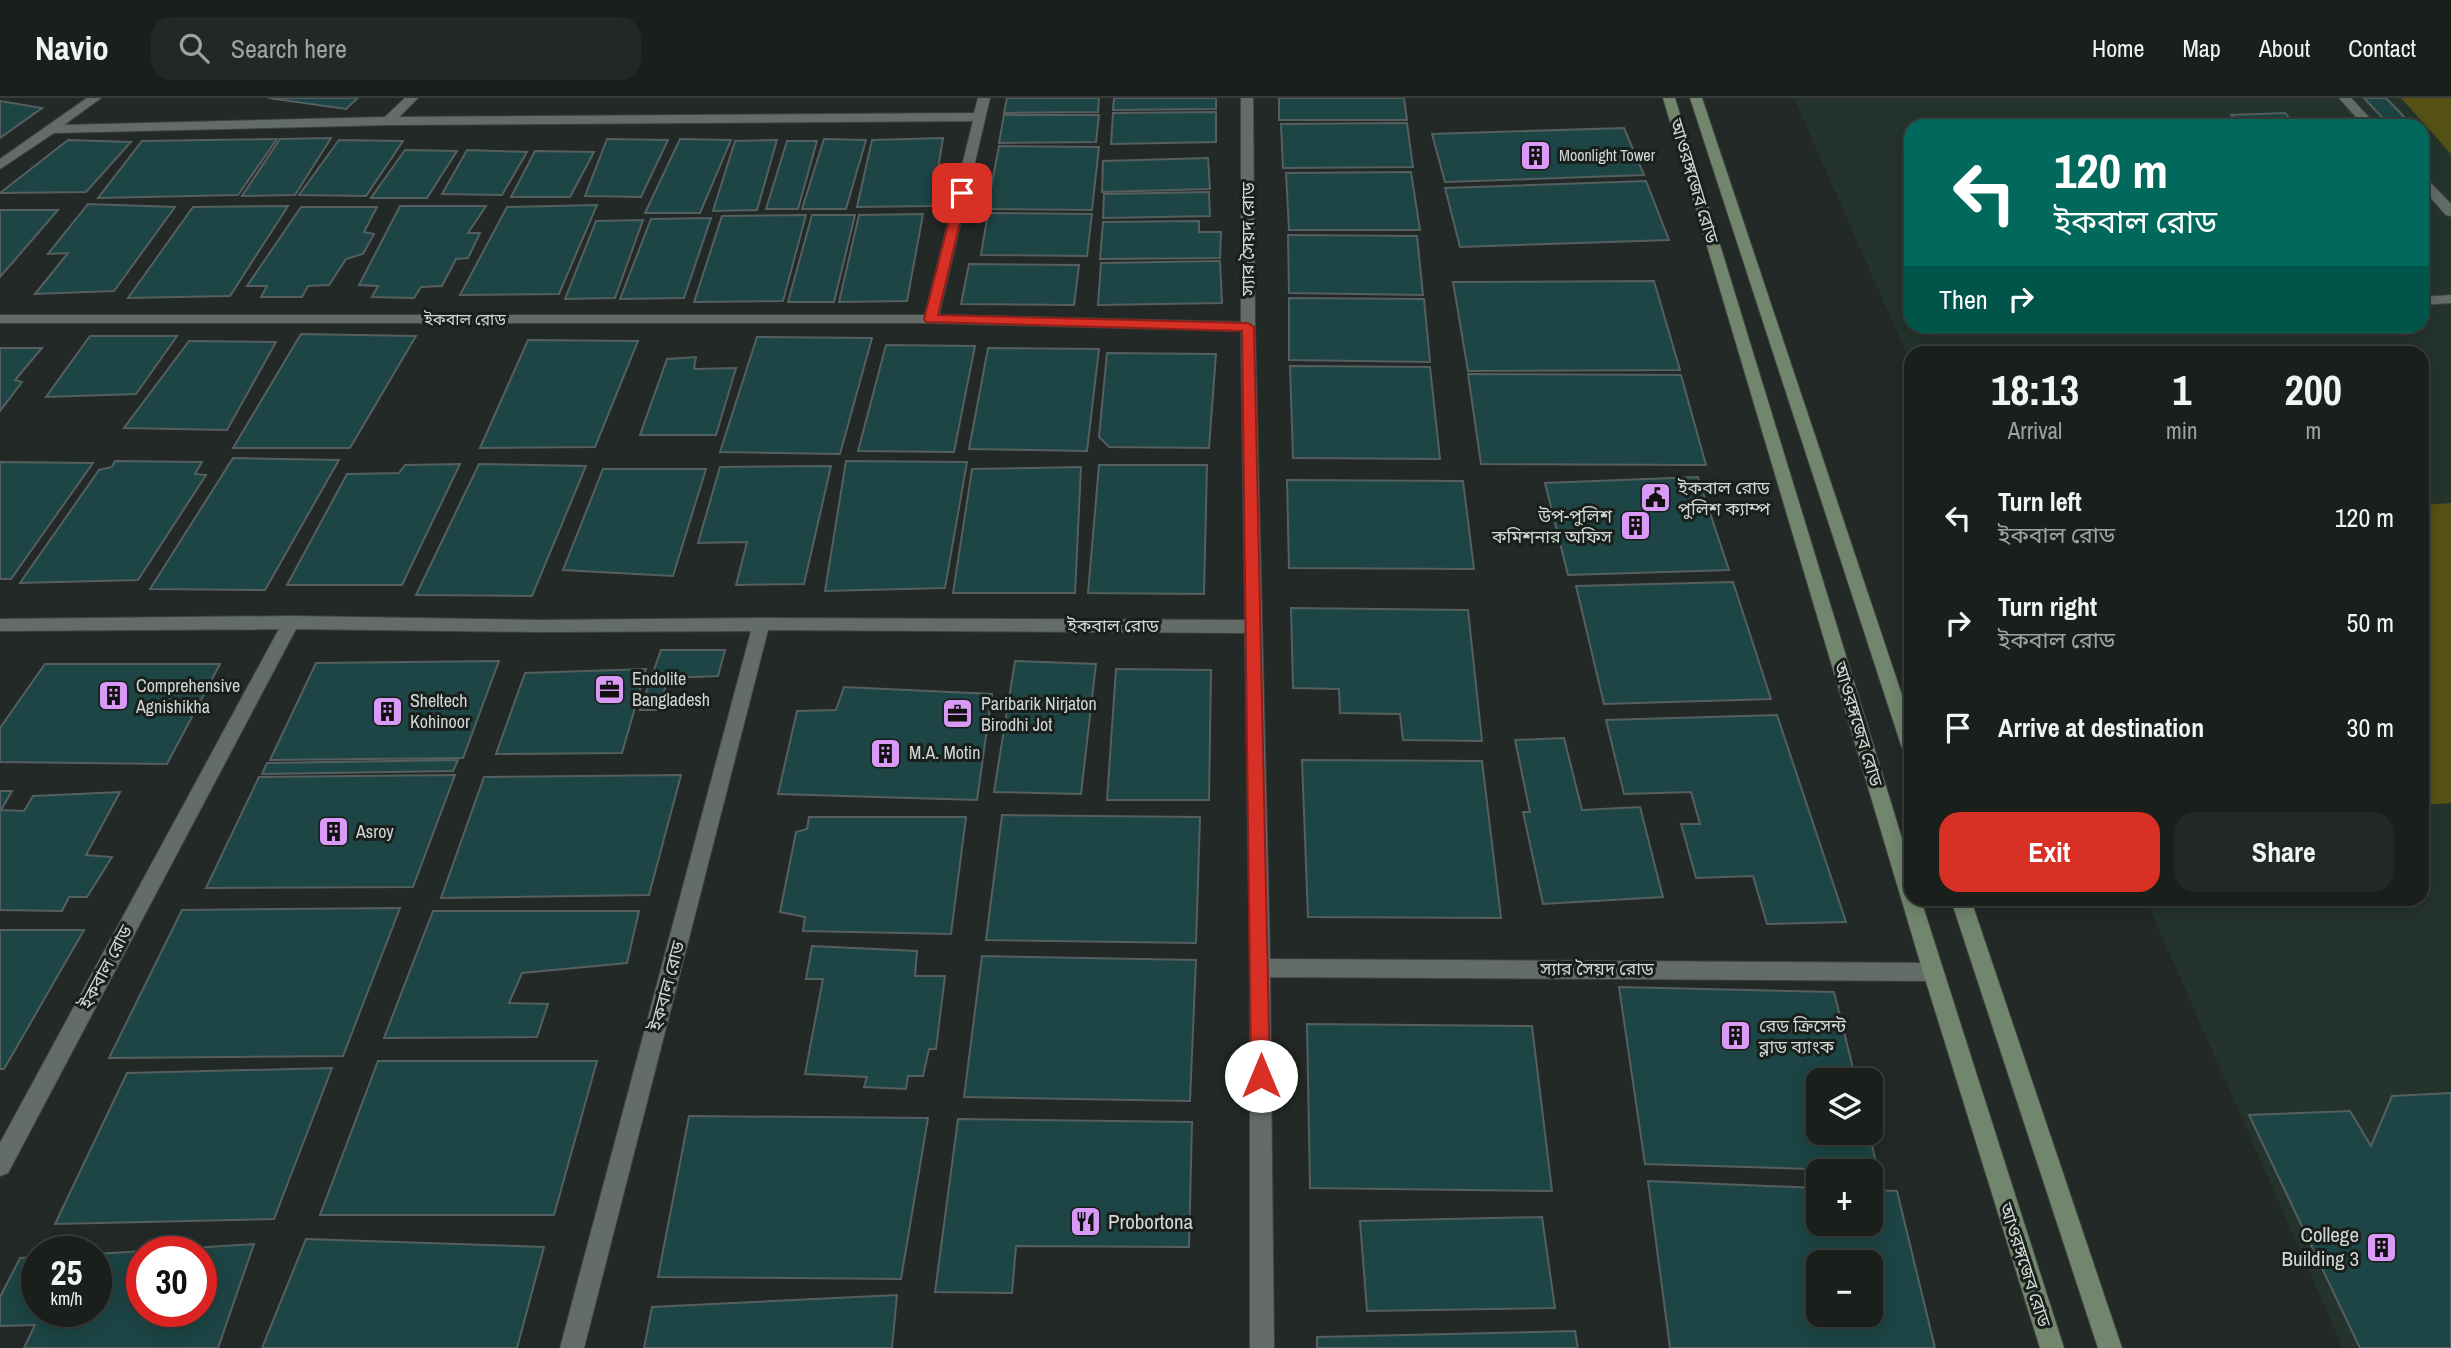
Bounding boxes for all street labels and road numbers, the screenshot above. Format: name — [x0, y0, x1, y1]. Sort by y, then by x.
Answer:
street label: আওরঙ্গজেব রোড — [1663, 115, 1725, 246]
street label: স্যার সৈয়দ রোড — [1235, 182, 1260, 297]
street label: ইকবাল রোড — [423, 308, 506, 330]
street label: ইকবাল রোড — [1066, 613, 1159, 638]
street label: আওরঙ্গজেব রোড — [1827, 658, 1889, 789]
street label: ইকবাল রোড — [73, 920, 138, 1014]
street label: ইকবাল রোড — [642, 938, 691, 1034]
street label: স্যার সৈয়দ রোড — [1539, 956, 1654, 981]
street label: আওরঙ্গজেব রোড — [1993, 1199, 2057, 1330]

